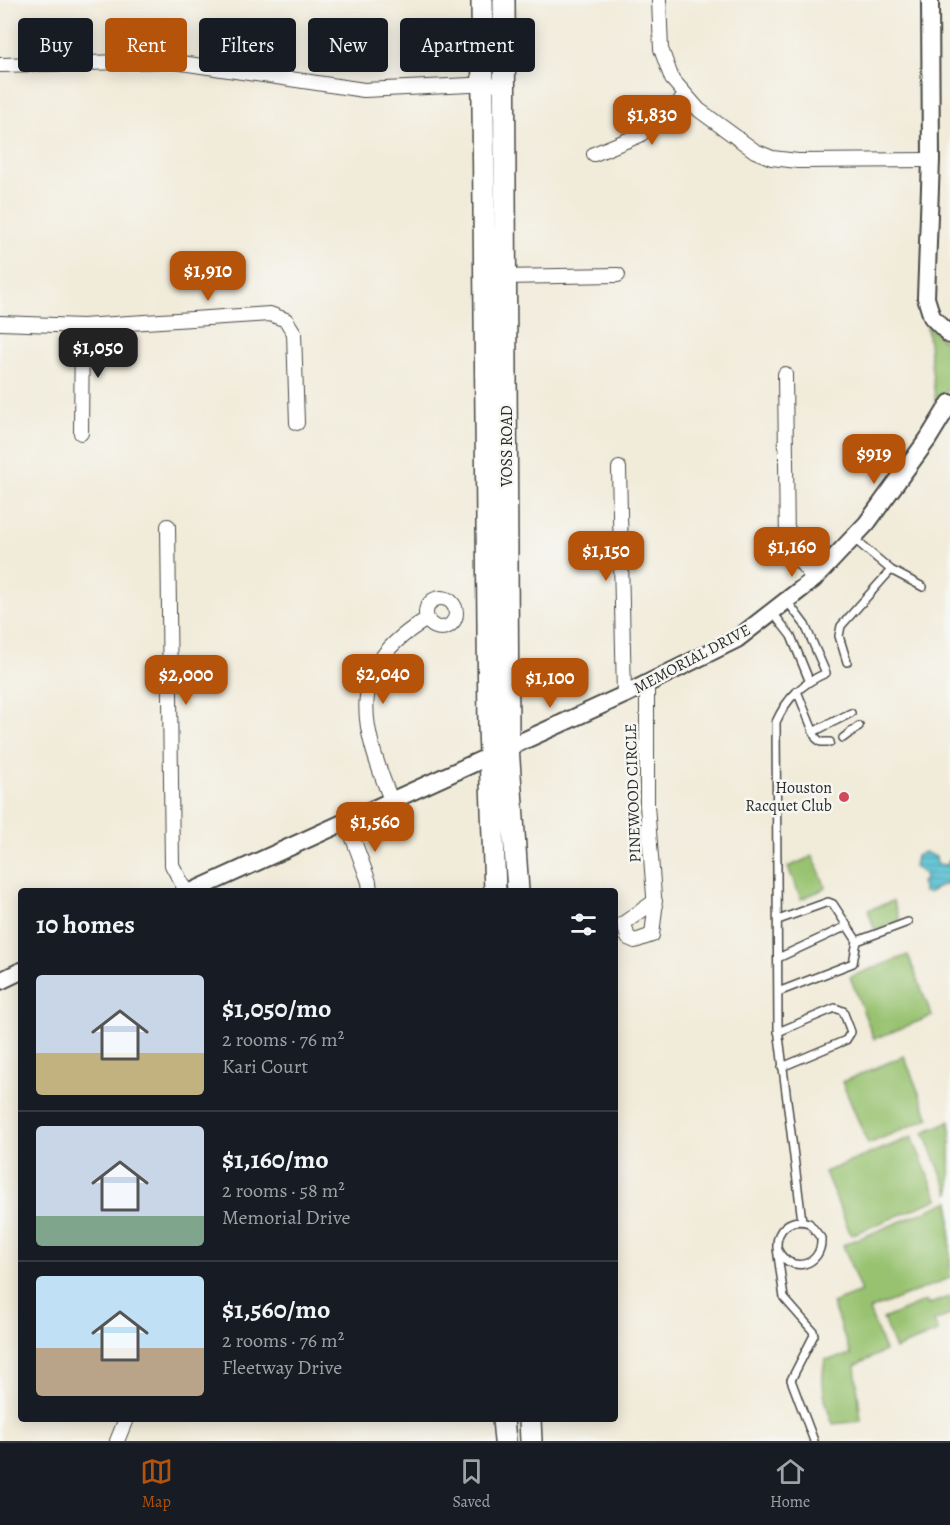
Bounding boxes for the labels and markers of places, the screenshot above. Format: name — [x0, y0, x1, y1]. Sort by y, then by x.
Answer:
pin: $1,830 — [603, 95, 701, 146]
pin: $1,910 — [159, 251, 257, 302]
pin: $1,050 — [49, 328, 147, 379]
pin: $919 — [838, 434, 910, 485]
pin: $1,160 — [743, 527, 841, 578]
pin: $1,150 — [557, 531, 655, 582]
pin: $2,040 — [334, 654, 432, 705]
pin: $2,000 — [137, 655, 235, 706]
pin: $1,100 — [501, 658, 599, 709]
place label: Houston Racquet Club — [745, 777, 832, 817]
marker: Houston Racquet Club — [837, 790, 851, 804]
pin: $1,560 — [326, 802, 424, 853]

